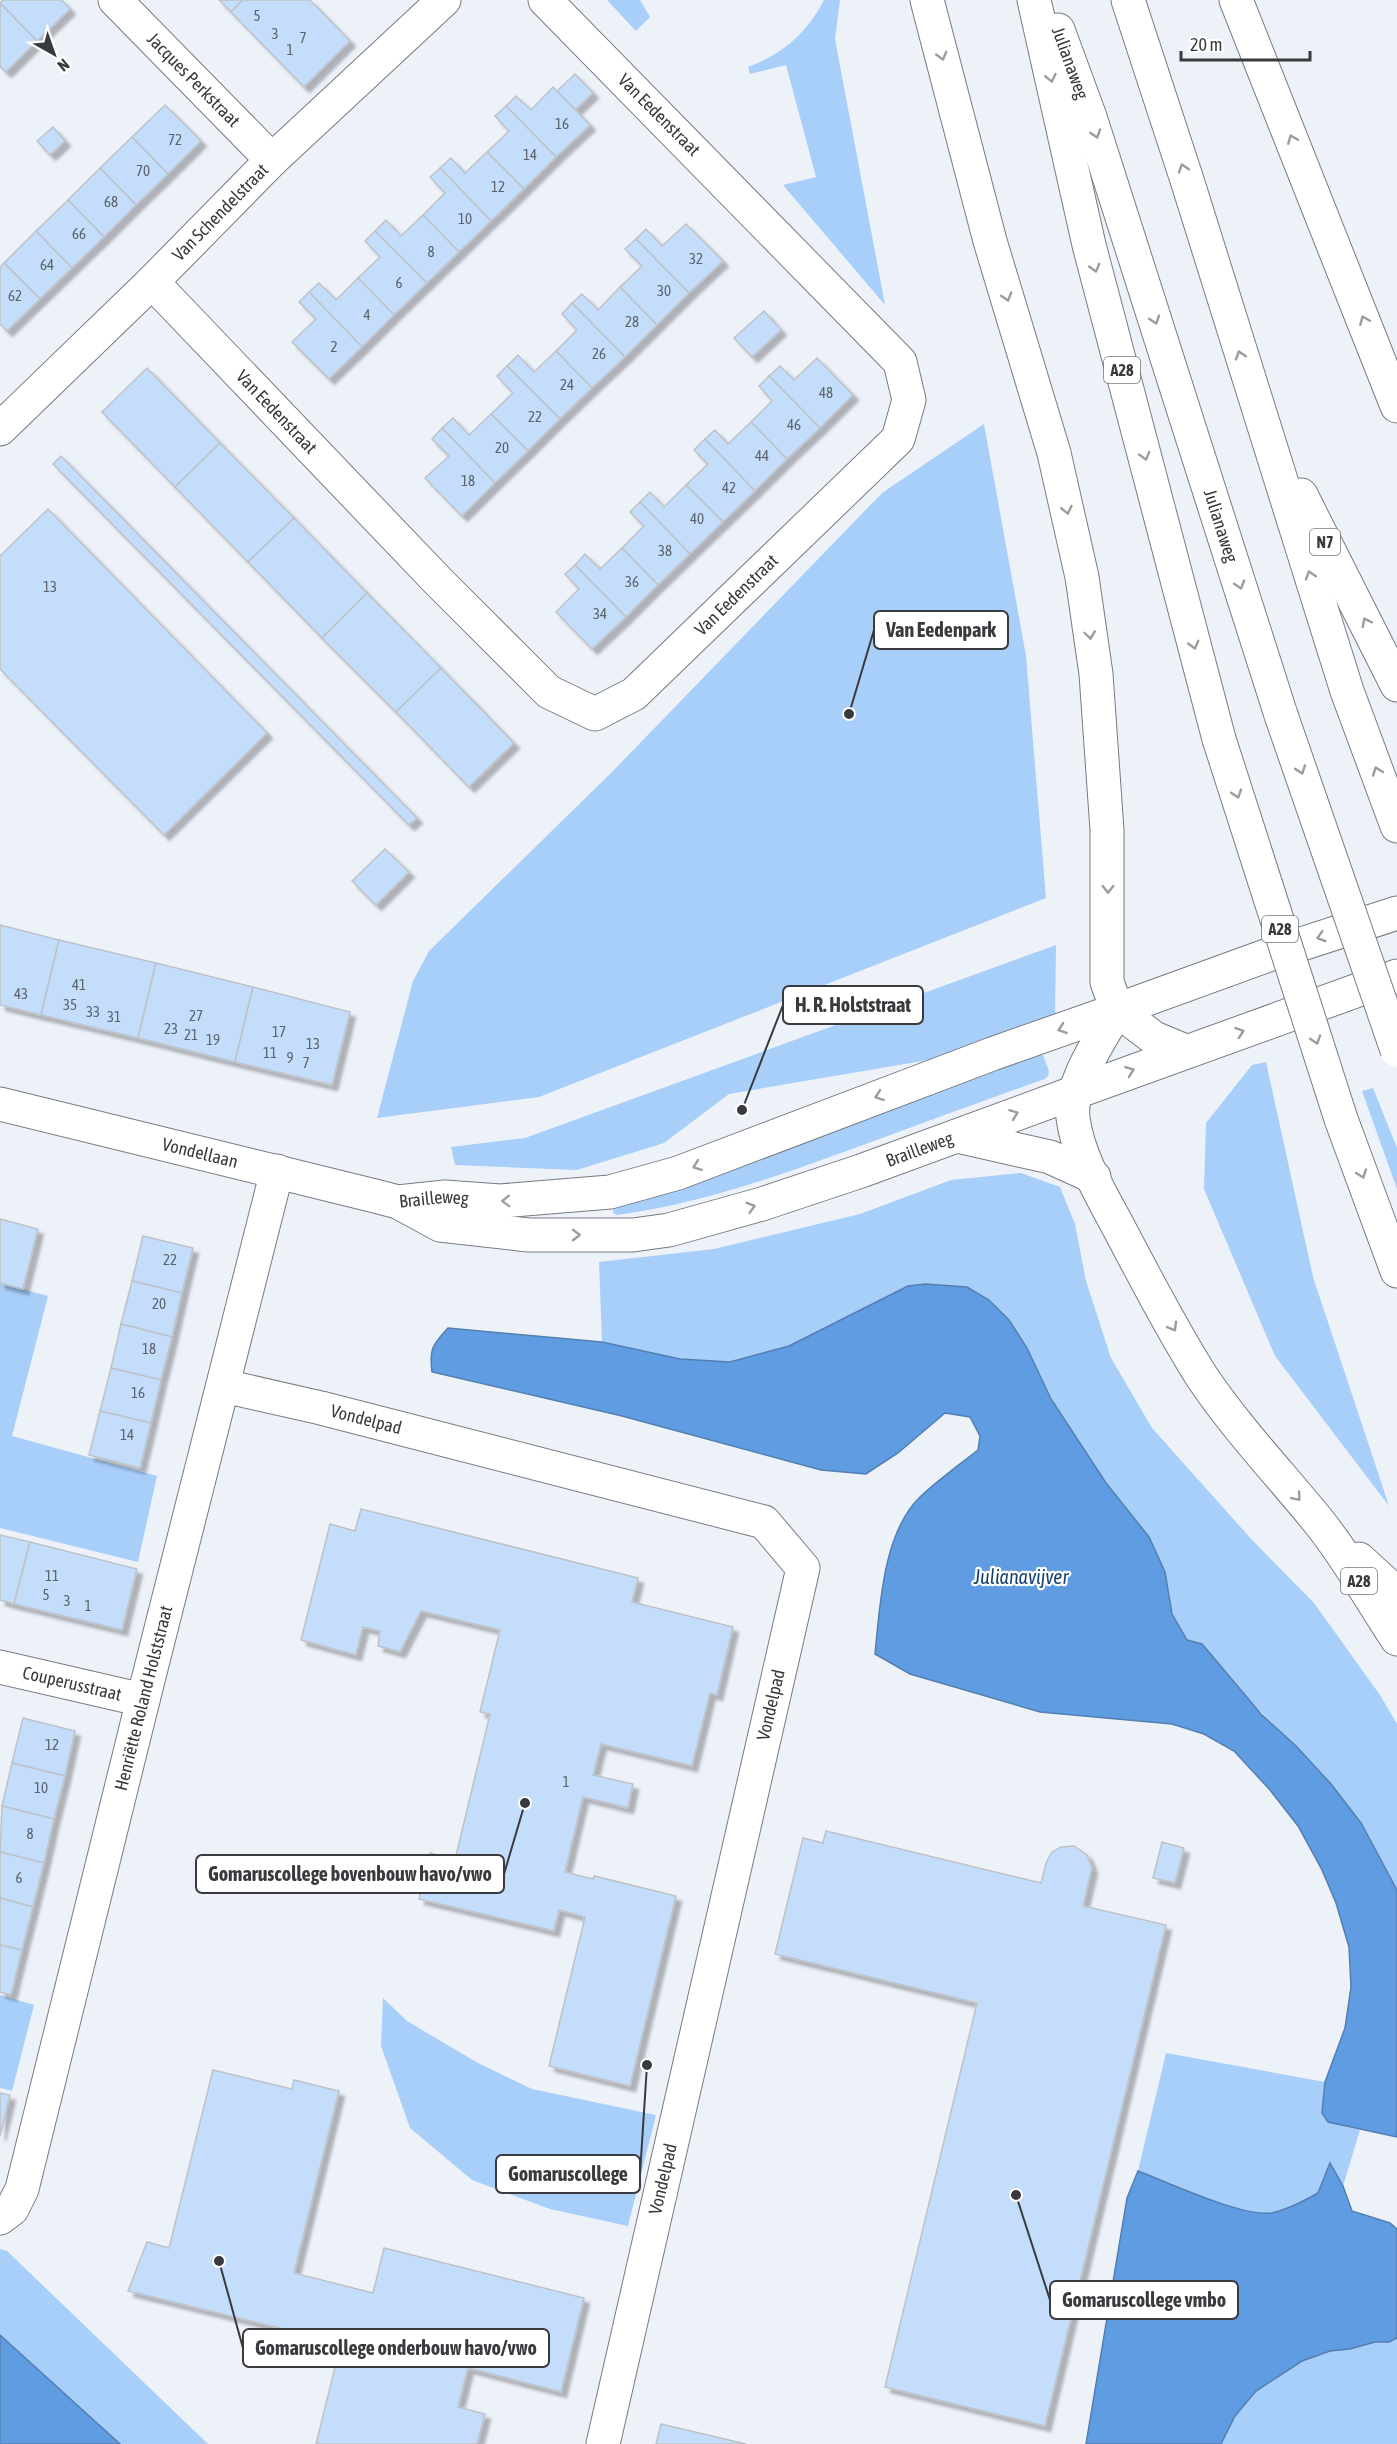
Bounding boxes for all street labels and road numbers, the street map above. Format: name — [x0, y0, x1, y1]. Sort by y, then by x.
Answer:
street label: Julianaweg — [1048, 24, 1093, 102]
street label: Jacques Perkstraat — [143, 28, 245, 131]
street label: Van Eedenstraat — [614, 69, 705, 160]
street label: Van Schendelstraat — [168, 159, 272, 265]
road number: A28 — [1104, 357, 1140, 383]
street label: Van Eedenstraat — [232, 366, 322, 458]
street label: Julianaweg — [1200, 487, 1243, 565]
road number: N7 — [1310, 529, 1340, 555]
street label: Van Eedenstraat — [690, 550, 782, 640]
road number: A28 — [1262, 916, 1298, 942]
street label: Brailleweg — [883, 1127, 956, 1171]
street label: Vondellaan — [160, 1133, 240, 1172]
street label: Brailleweg — [398, 1186, 470, 1212]
street label: Vondelpad — [328, 1400, 404, 1438]
road number: A28 — [1341, 1568, 1377, 1594]
street label: Henriëtte Roland Holststraat — [110, 1603, 176, 1793]
street label: Couperusstraat — [21, 1662, 124, 1705]
street label: Vondelpad — [752, 1667, 789, 1743]
street label: Vondelpad — [644, 2141, 681, 2217]

